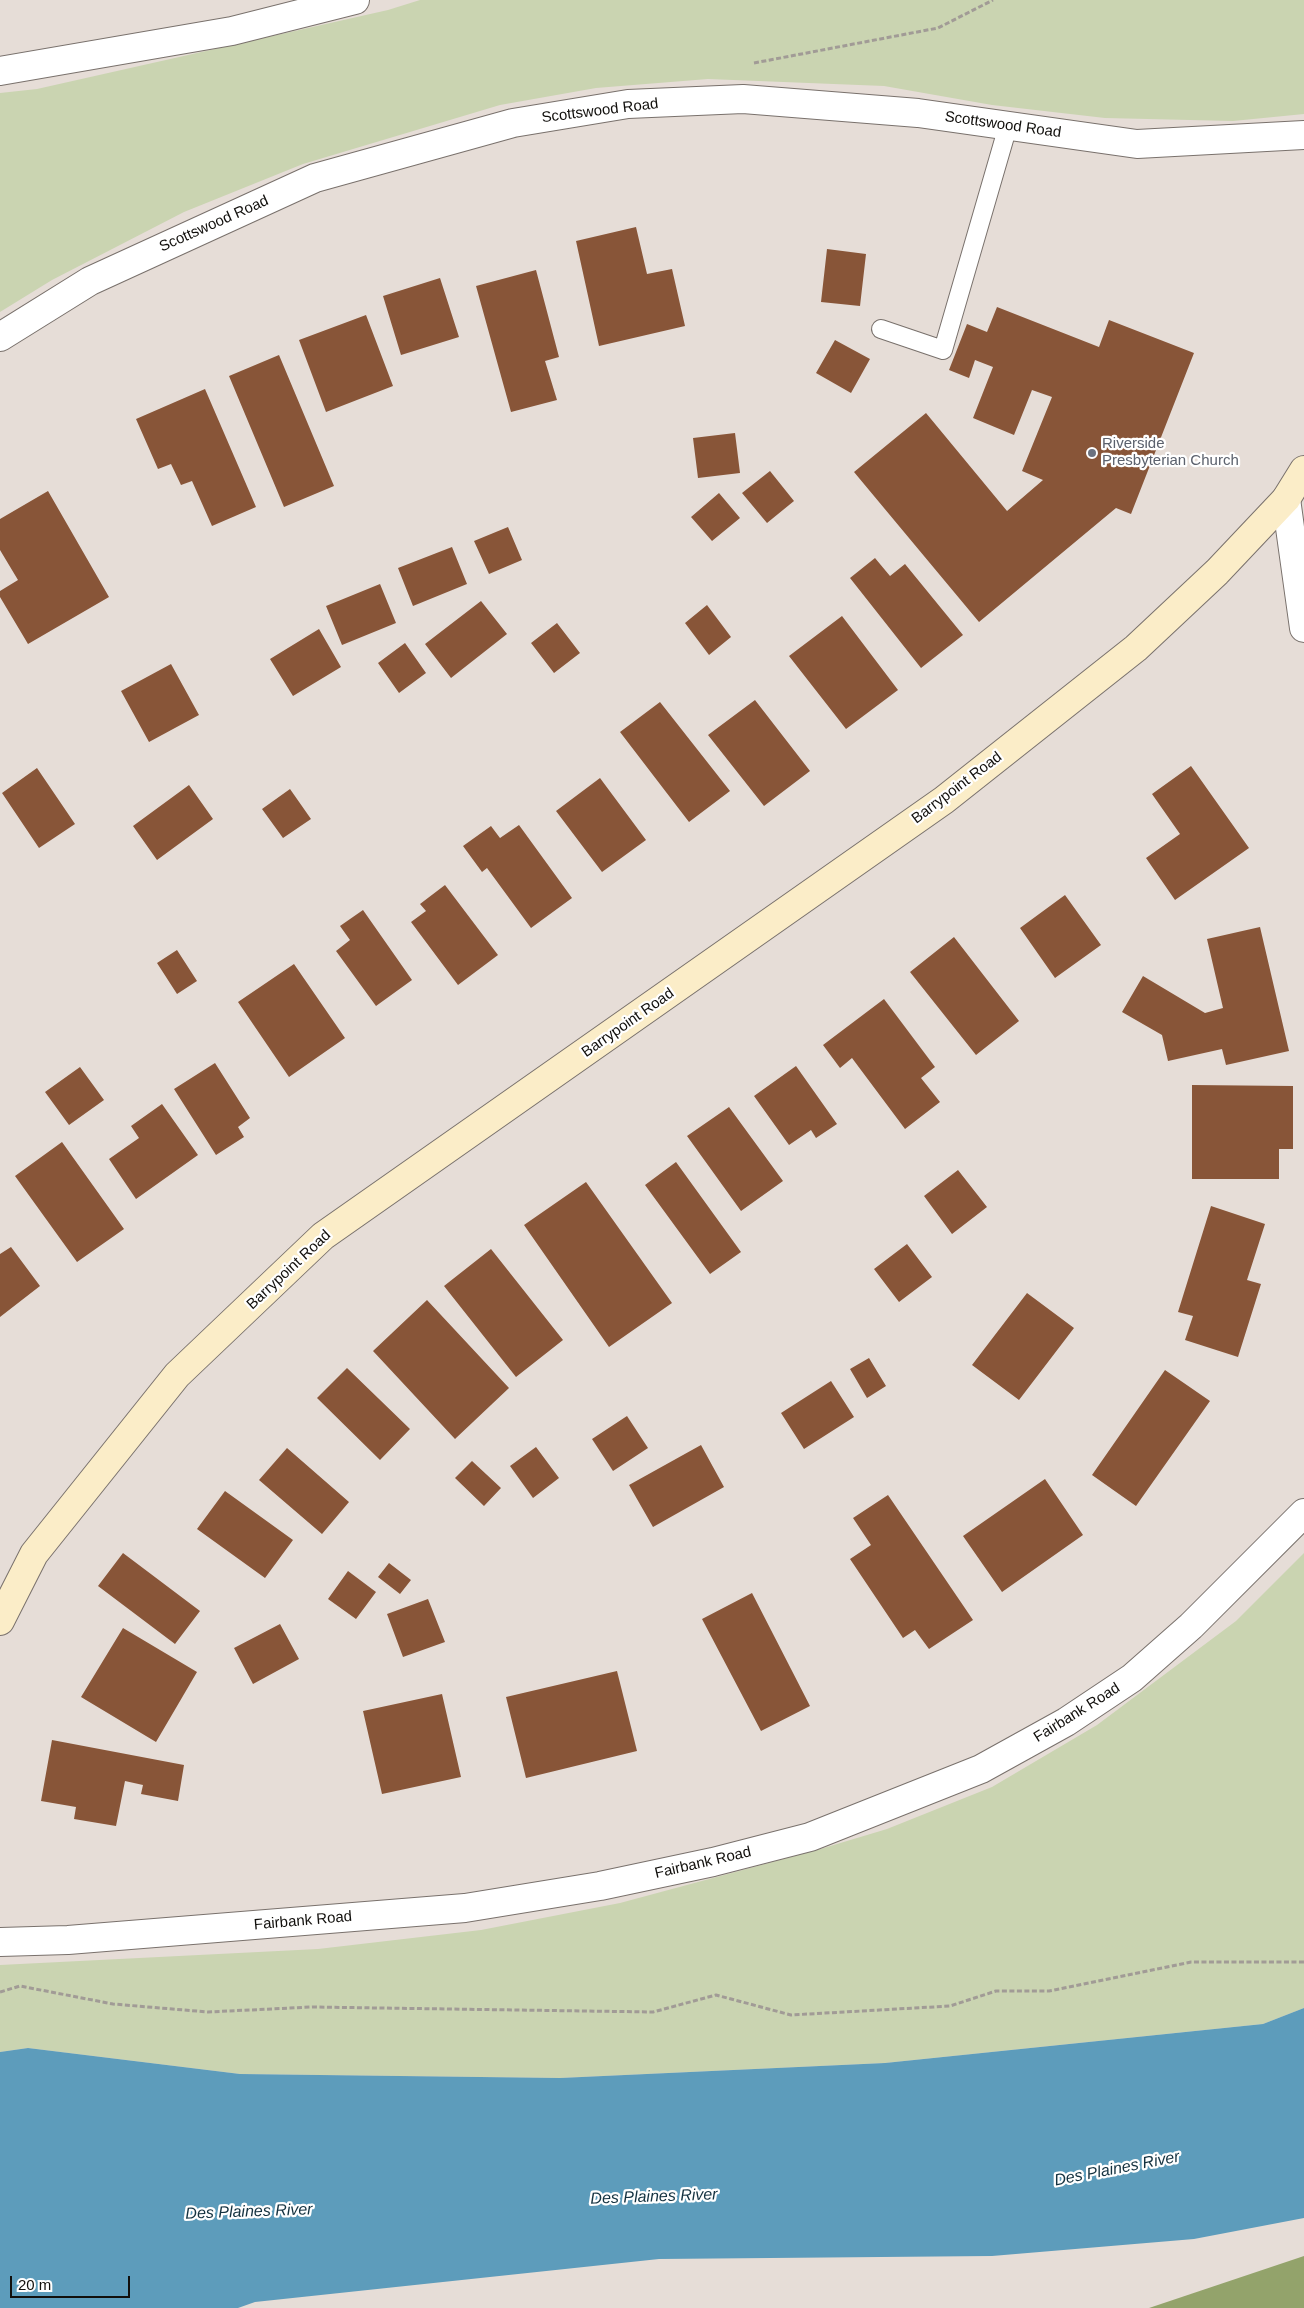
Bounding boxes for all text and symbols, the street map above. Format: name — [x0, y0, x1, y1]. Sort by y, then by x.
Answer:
street label: Scottswood Road — [541, 95, 659, 127]
street label: Scottswood Road — [944, 108, 1062, 142]
street label: Scottswood Road — [157, 192, 271, 256]
place label: Riverside Presbyterian Church — [1102, 435, 1239, 470]
marker: Riverside Presbyterian Church — [1086, 447, 1098, 459]
street label: Barrypoint Road — [908, 748, 1006, 828]
street label: Barrypoint Road — [578, 985, 678, 1061]
street label: Barrypoint Road — [243, 1226, 335, 1314]
street label: Fairbank Road — [1031, 1679, 1123, 1747]
street label: Fairbank Road — [653, 1843, 753, 1883]
street label: Fairbank Road — [253, 1908, 353, 1934]
water label: Des Plaines River — [1053, 2147, 1181, 2191]
water label: Des Plaines River — [590, 2185, 718, 2209]
water label: Des Plaines River — [185, 2200, 313, 2224]
scale bar — [12, 2266, 132, 2298]
text: 20 m — [18, 2276, 51, 2293]

